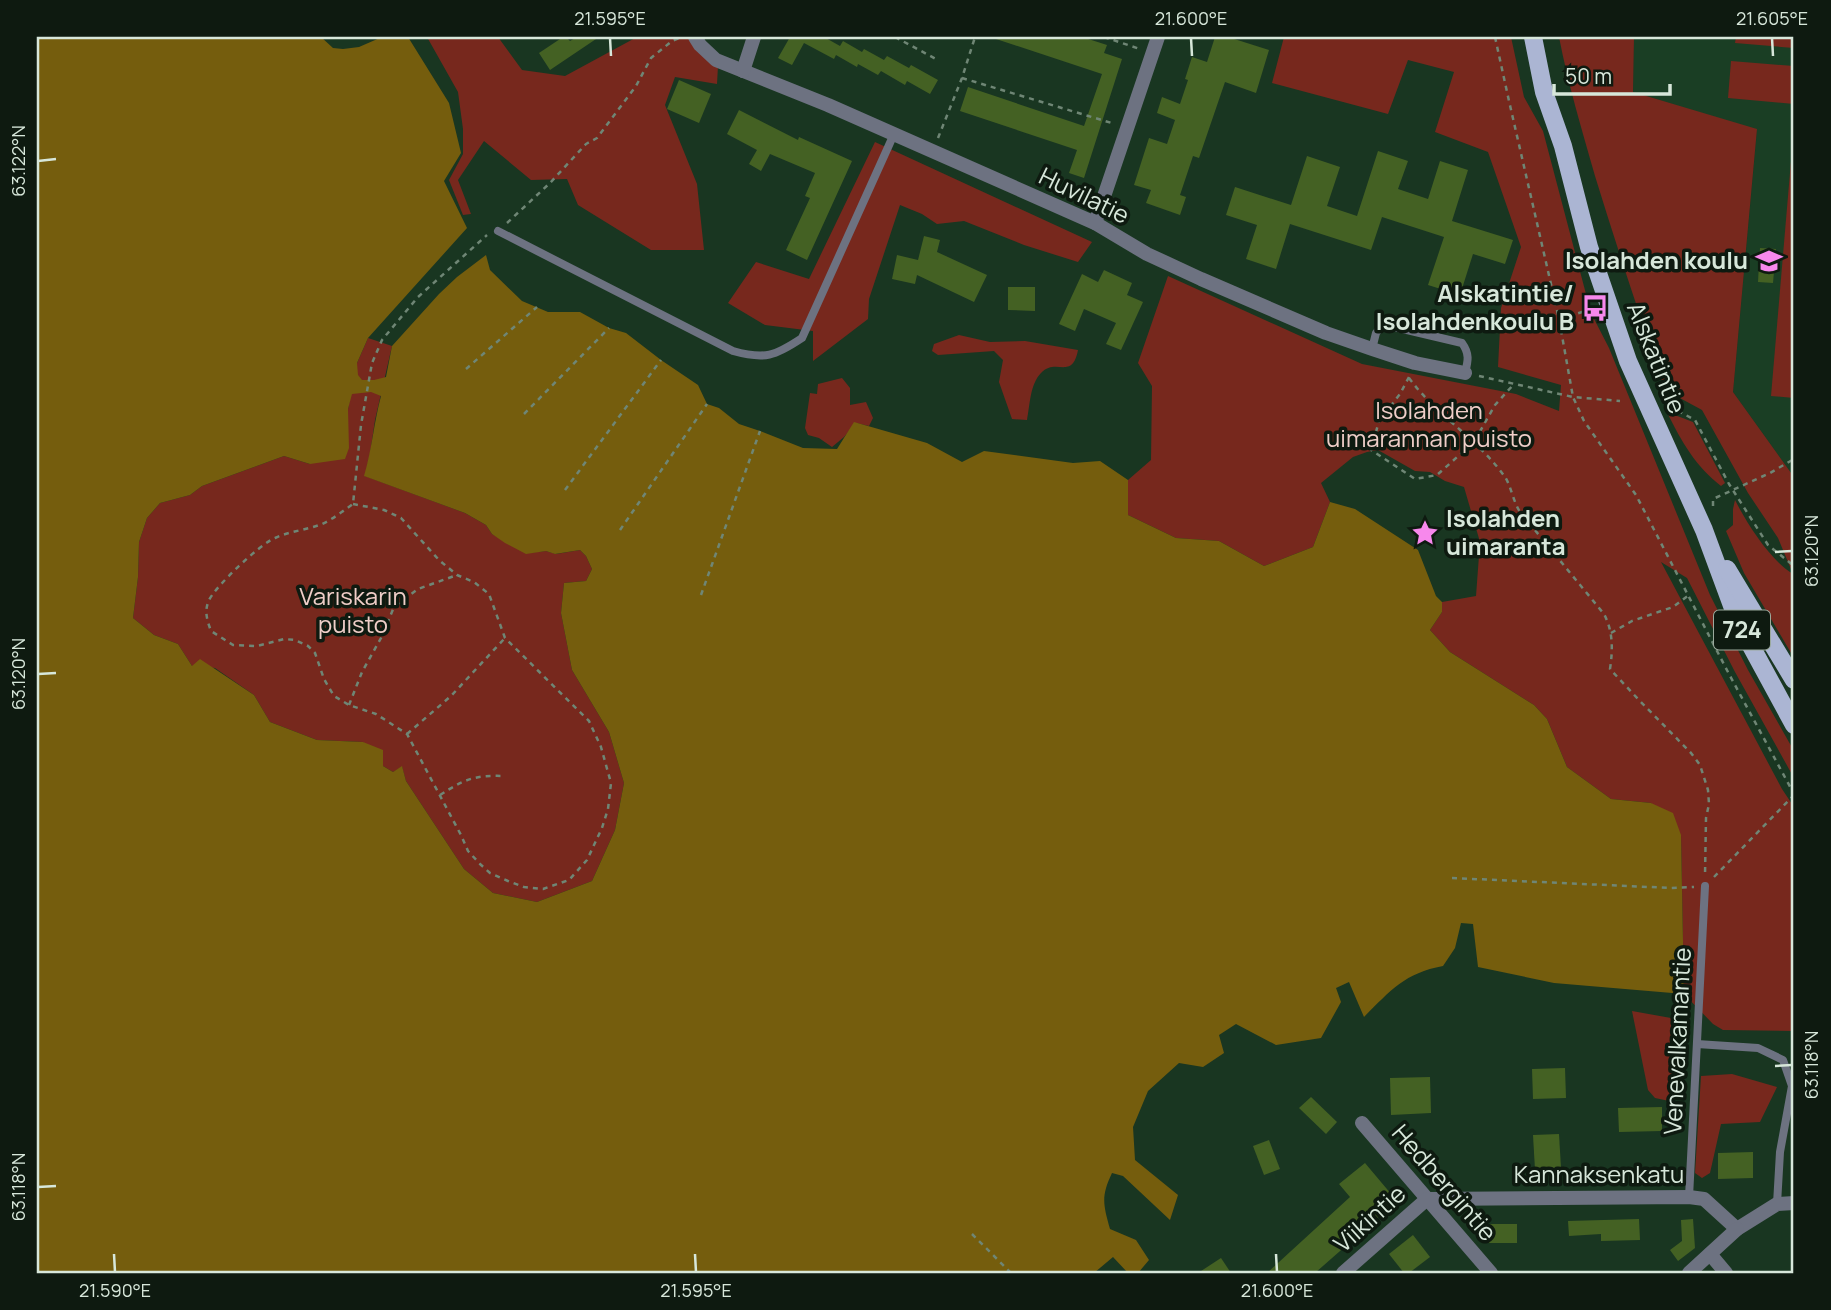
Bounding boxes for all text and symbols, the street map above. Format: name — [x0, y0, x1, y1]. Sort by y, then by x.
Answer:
text: 21.595°E — [574, 6, 646, 30]
text: 21.600°E — [1155, 6, 1227, 30]
text: 21.605°E — [1736, 6, 1808, 30]
scale bar — [1554, 52, 1670, 96]
text: 50 m — [1565, 62, 1612, 90]
text: 63.122°N — [6, 125, 30, 197]
street label: Huvilatie — [1034, 159, 1135, 231]
place label: Isolahden koulu — [1565, 243, 1748, 276]
school or university icon: Isolahden koulu — [1754, 246, 1784, 276]
place label: Alskatintie/ Isolahdenkoulu B — [1376, 276, 1574, 337]
bus stop icon: Alskatintie/ Isolahdenkoulu B — [1580, 293, 1610, 323]
street label: Alskatintie — [1620, 297, 1695, 418]
park label: Isolahden uimarannan puisto — [1326, 393, 1532, 454]
place label: Isolahden uimaranta — [1446, 501, 1565, 562]
text: 63.120°N — [1799, 515, 1823, 587]
place icon: Isolahden uimaranta — [1410, 518, 1440, 548]
park label: Variskarin puisto — [299, 579, 407, 640]
road number: 724 — [1714, 610, 1770, 650]
text: 63.120°N — [6, 638, 30, 710]
street label: Venevalkamantie — [1655, 947, 1698, 1135]
text: 63.118°N — [1799, 1031, 1823, 1099]
street label: Hedbergintie — [1385, 1117, 1505, 1247]
text: 63.118°N — [6, 1153, 30, 1221]
street label: Kannaksenkatu — [1514, 1157, 1684, 1190]
street label: Viikintie — [1326, 1177, 1412, 1259]
text: 21.590°E — [79, 1278, 151, 1302]
text: 21.595°E — [660, 1278, 732, 1302]
text: 21.600°E — [1241, 1278, 1313, 1302]

